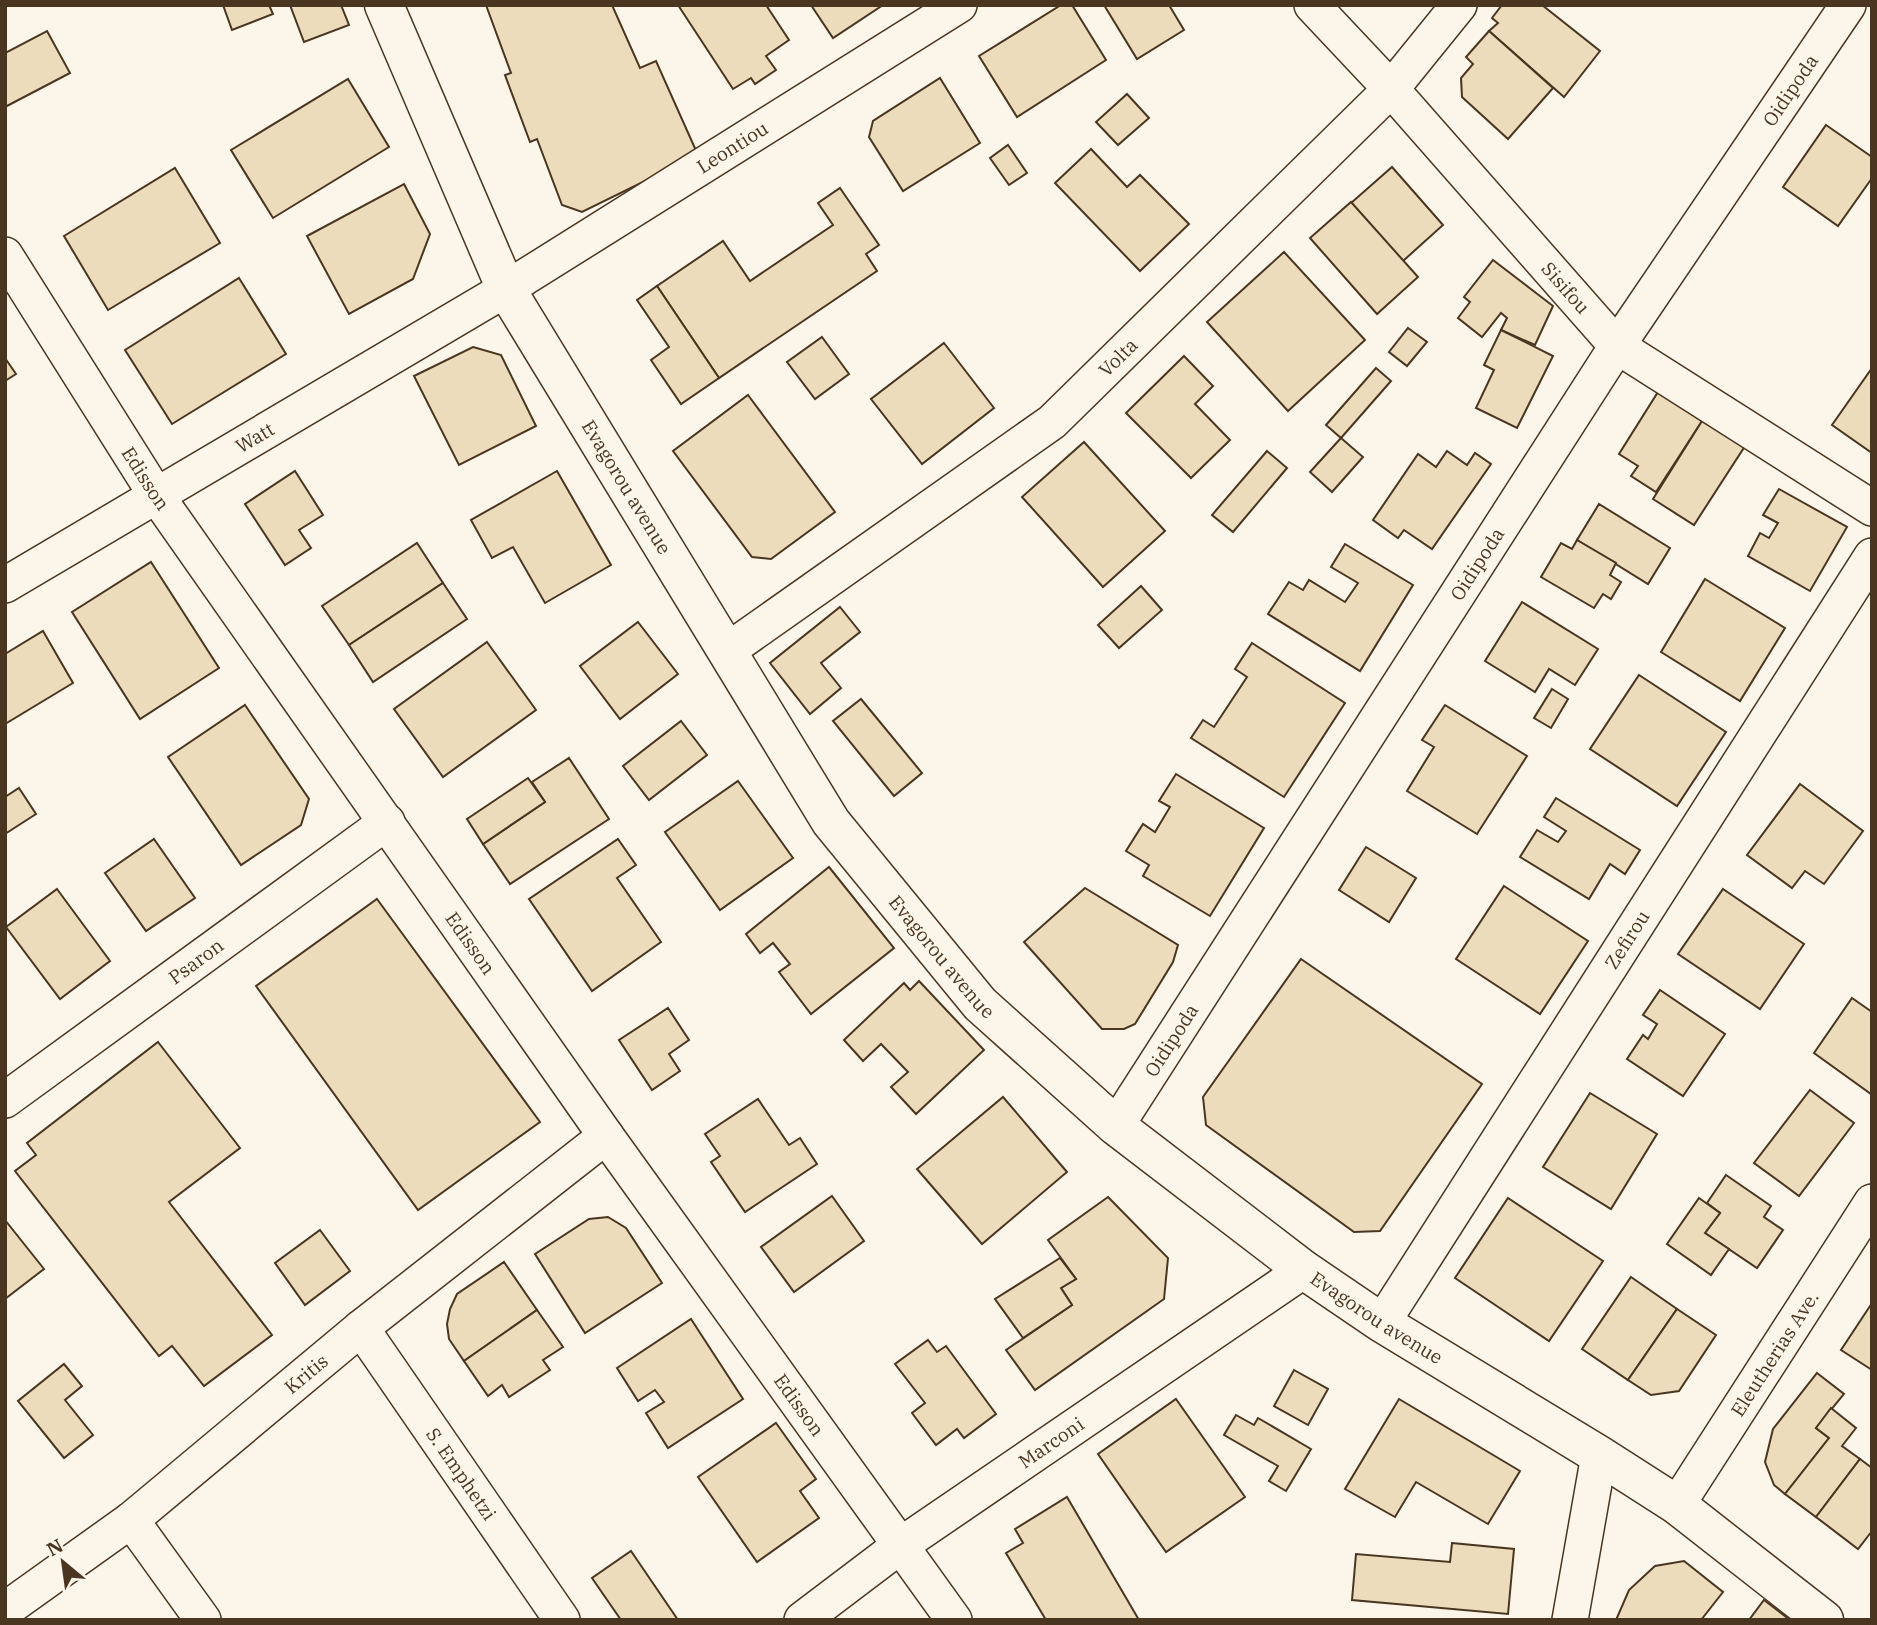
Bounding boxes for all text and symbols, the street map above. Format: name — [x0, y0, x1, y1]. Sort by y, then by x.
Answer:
street label: Oidipoda — [1757, 50, 1823, 131]
street label: Leontiou — [692, 116, 773, 178]
street label: Sisifou — [1537, 257, 1595, 319]
street label: Volta — [1093, 333, 1142, 382]
street label: Evagorou avenue — [577, 415, 677, 559]
street label: Watt — [231, 417, 279, 458]
street label: Edisson — [117, 442, 175, 515]
street label: Oidipoda — [1445, 523, 1509, 605]
street label: Evagorou avenue — [884, 890, 1000, 1024]
street label: Zefirou — [1599, 905, 1655, 973]
street label: Edisson — [440, 907, 501, 979]
street label: Psaron — [164, 933, 228, 989]
street label: Oidipoda — [1139, 999, 1203, 1081]
street label: Evagorou avenue — [1306, 1266, 1447, 1369]
street label: Eleutherias Ave. — [1725, 1286, 1824, 1421]
street label: Kritis — [279, 1349, 333, 1399]
street label: Edisson — [769, 1369, 830, 1441]
street label: Marconi — [1014, 1412, 1088, 1473]
street label: S. Emphetzi — [421, 1423, 502, 1525]
north arrow — [28, 1527, 98, 1597]
text: N — [42, 1533, 67, 1561]

